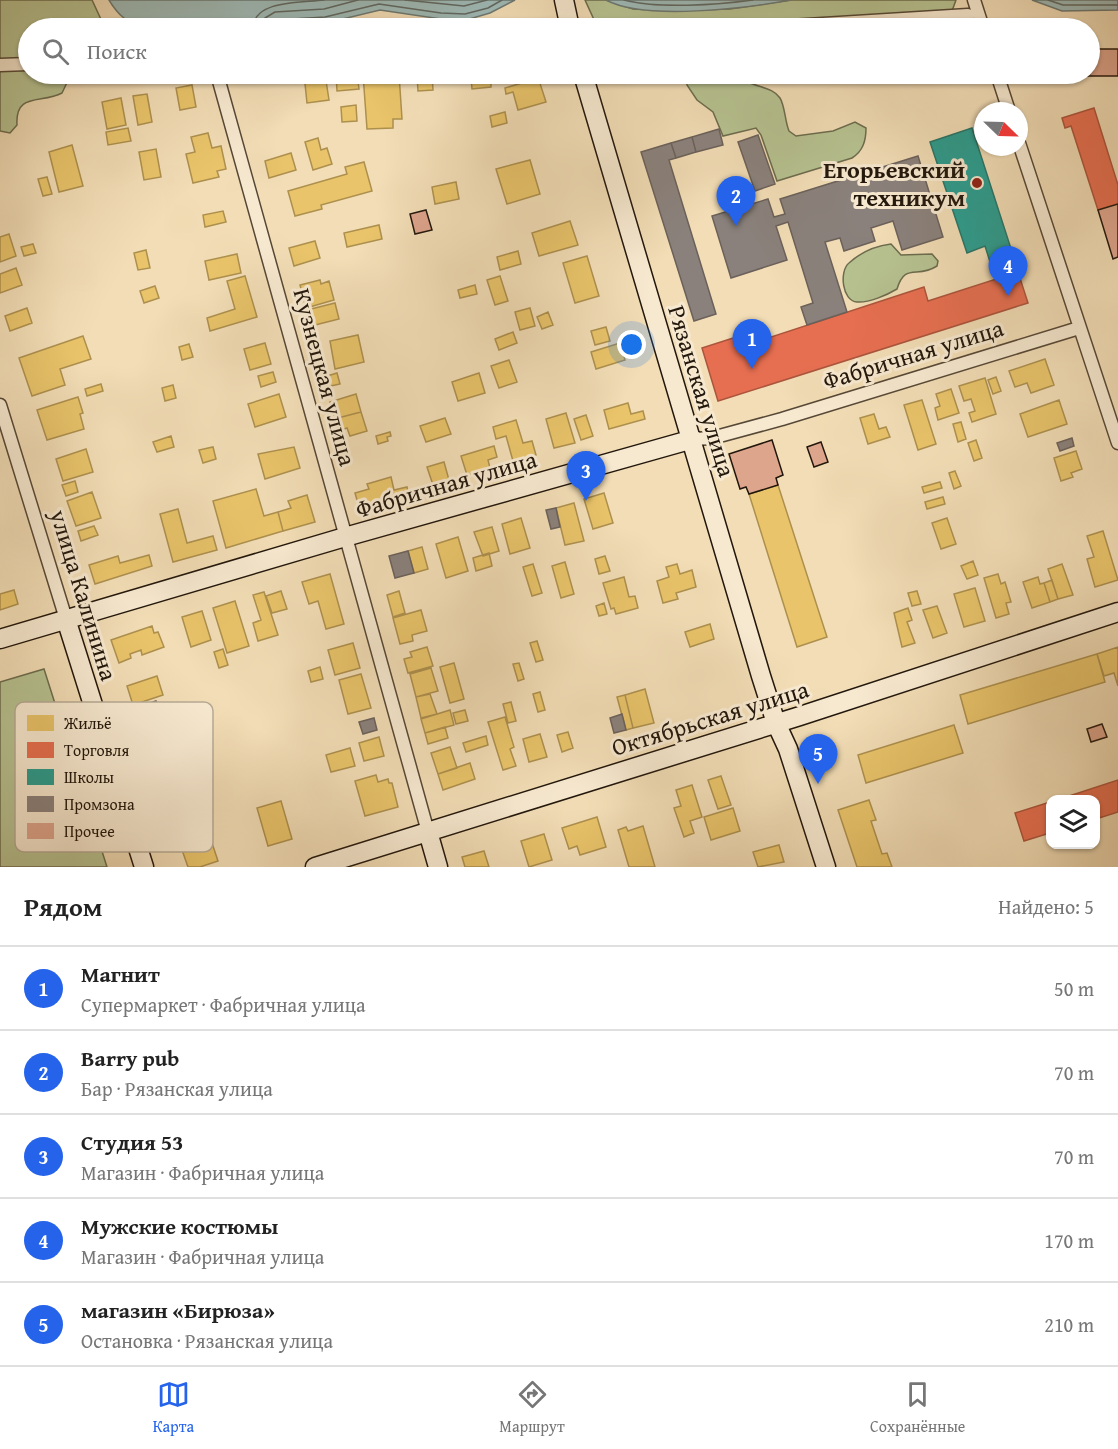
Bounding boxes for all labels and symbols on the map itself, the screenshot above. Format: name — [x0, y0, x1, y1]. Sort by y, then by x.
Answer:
north arrow — [974, 102, 1028, 156]
place label: Егорьевский техникум — [823, 152, 965, 215]
pin: 2 — [716, 176, 756, 226]
marker: Егорьевский техникум — [970, 176, 984, 190]
pin: 4 — [988, 246, 1028, 296]
street label: Кузнецкая улица — [284, 284, 366, 470]
street label: Рязанская улица — [659, 301, 745, 482]
street label: Фабричная улица — [818, 310, 1008, 398]
pin: 1 — [732, 320, 771, 369]
your location — [617, 330, 646, 359]
street label: Фабричная улица — [351, 441, 541, 527]
pin: 3 — [566, 452, 606, 501]
street label: улица Калинина — [41, 504, 127, 685]
street label: Октябрьская улица — [607, 671, 813, 765]
legend — [15, 702, 213, 852]
text: Жильё — [63, 711, 112, 735]
pin: 5 — [798, 734, 838, 784]
text: Торговля — [64, 738, 129, 762]
text: Школы — [64, 765, 114, 789]
text: Промзона — [64, 792, 135, 816]
text: Прочее — [64, 819, 115, 843]

